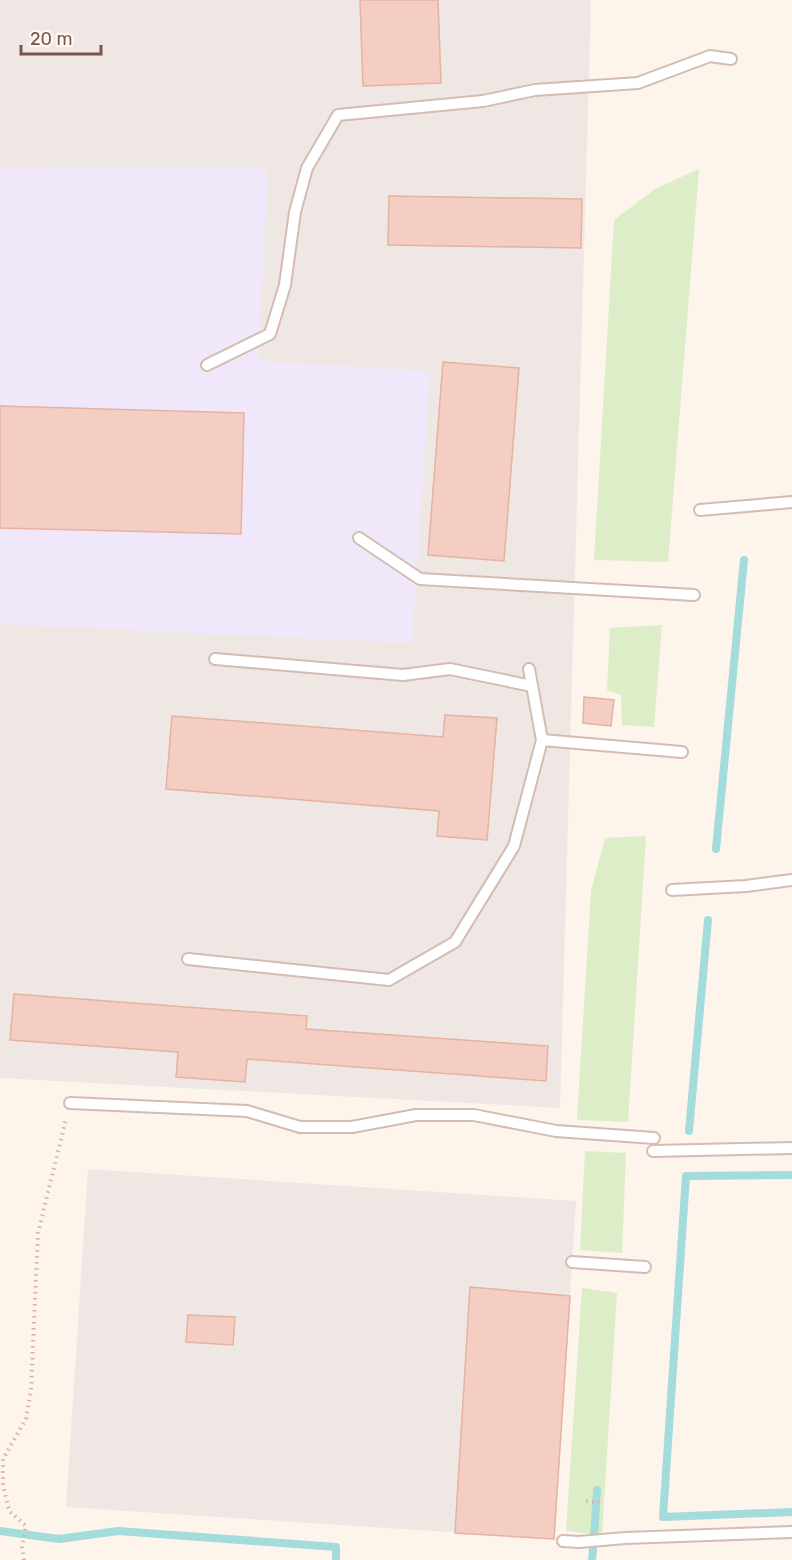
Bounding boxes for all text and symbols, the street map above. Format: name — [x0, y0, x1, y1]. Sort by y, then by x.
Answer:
scale bar — [21, 18, 100, 56]
text: 20 m — [30, 28, 72, 50]

